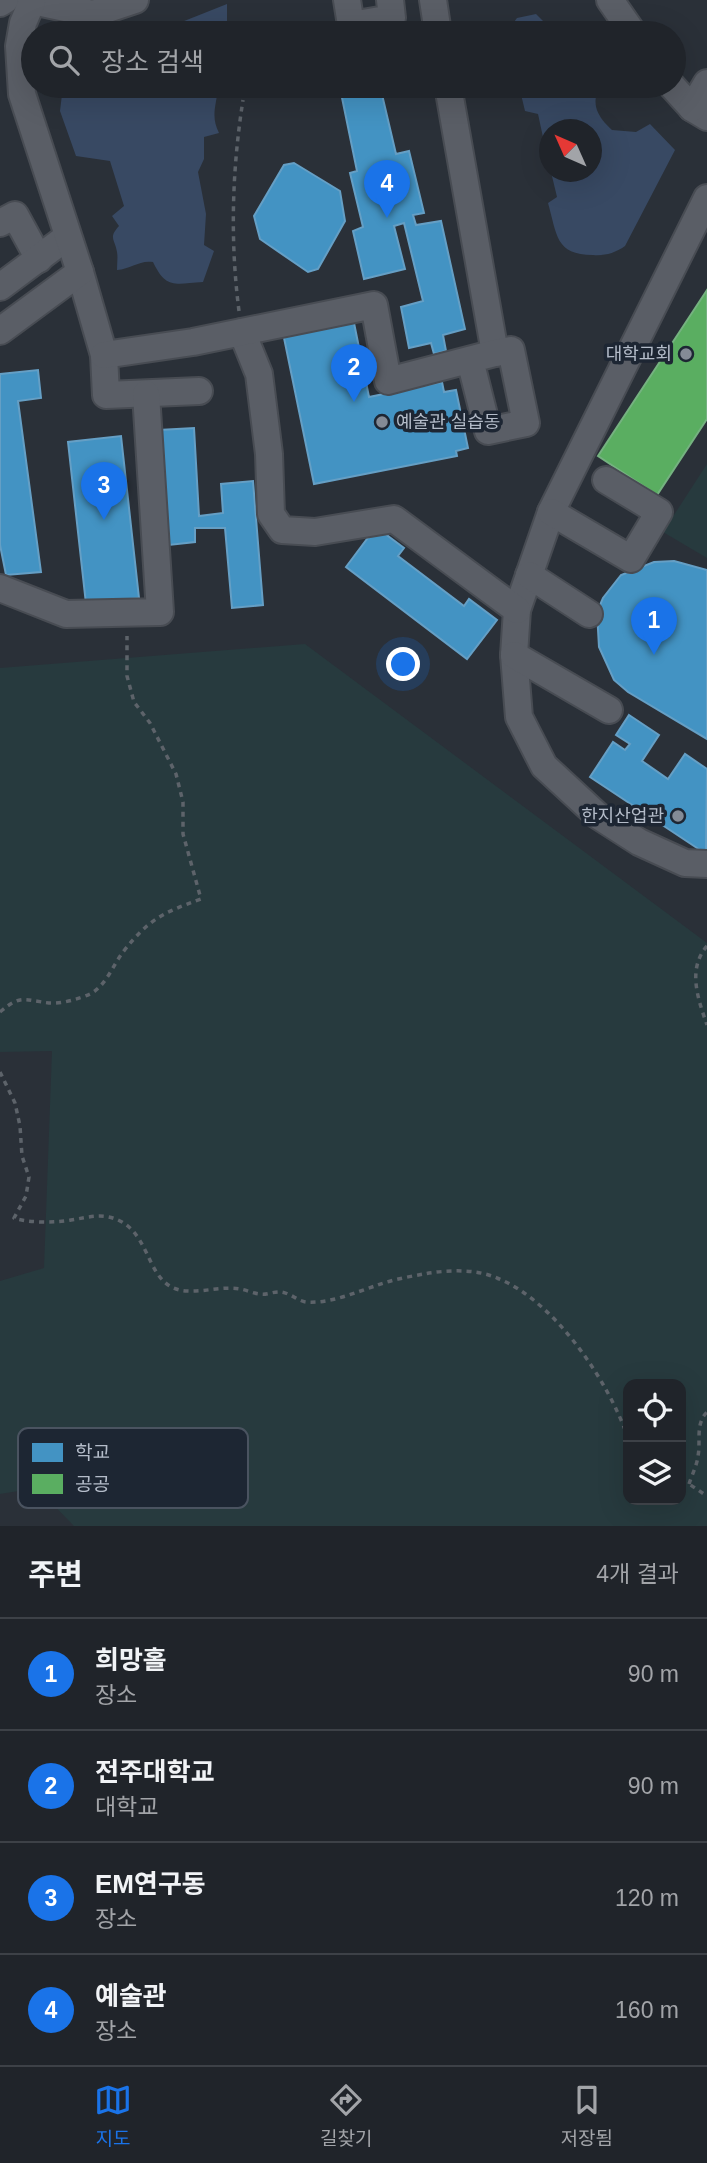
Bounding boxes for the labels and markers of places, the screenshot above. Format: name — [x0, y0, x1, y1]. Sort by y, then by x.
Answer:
pin: 4 — [364, 160, 410, 218]
pin: 2 — [331, 344, 377, 402]
place label: 대학교회 — [606, 344, 672, 364]
marker: 대학교회 — [678, 346, 694, 362]
place label: 예술관 실습동 — [396, 412, 500, 432]
marker: 예술관 실습동 — [374, 414, 390, 430]
pin: 3 — [81, 462, 127, 520]
pin: 1 — [631, 597, 677, 655]
place label: 한지산업관 — [581, 806, 664, 826]
marker: 한지산업관 — [670, 808, 686, 824]

